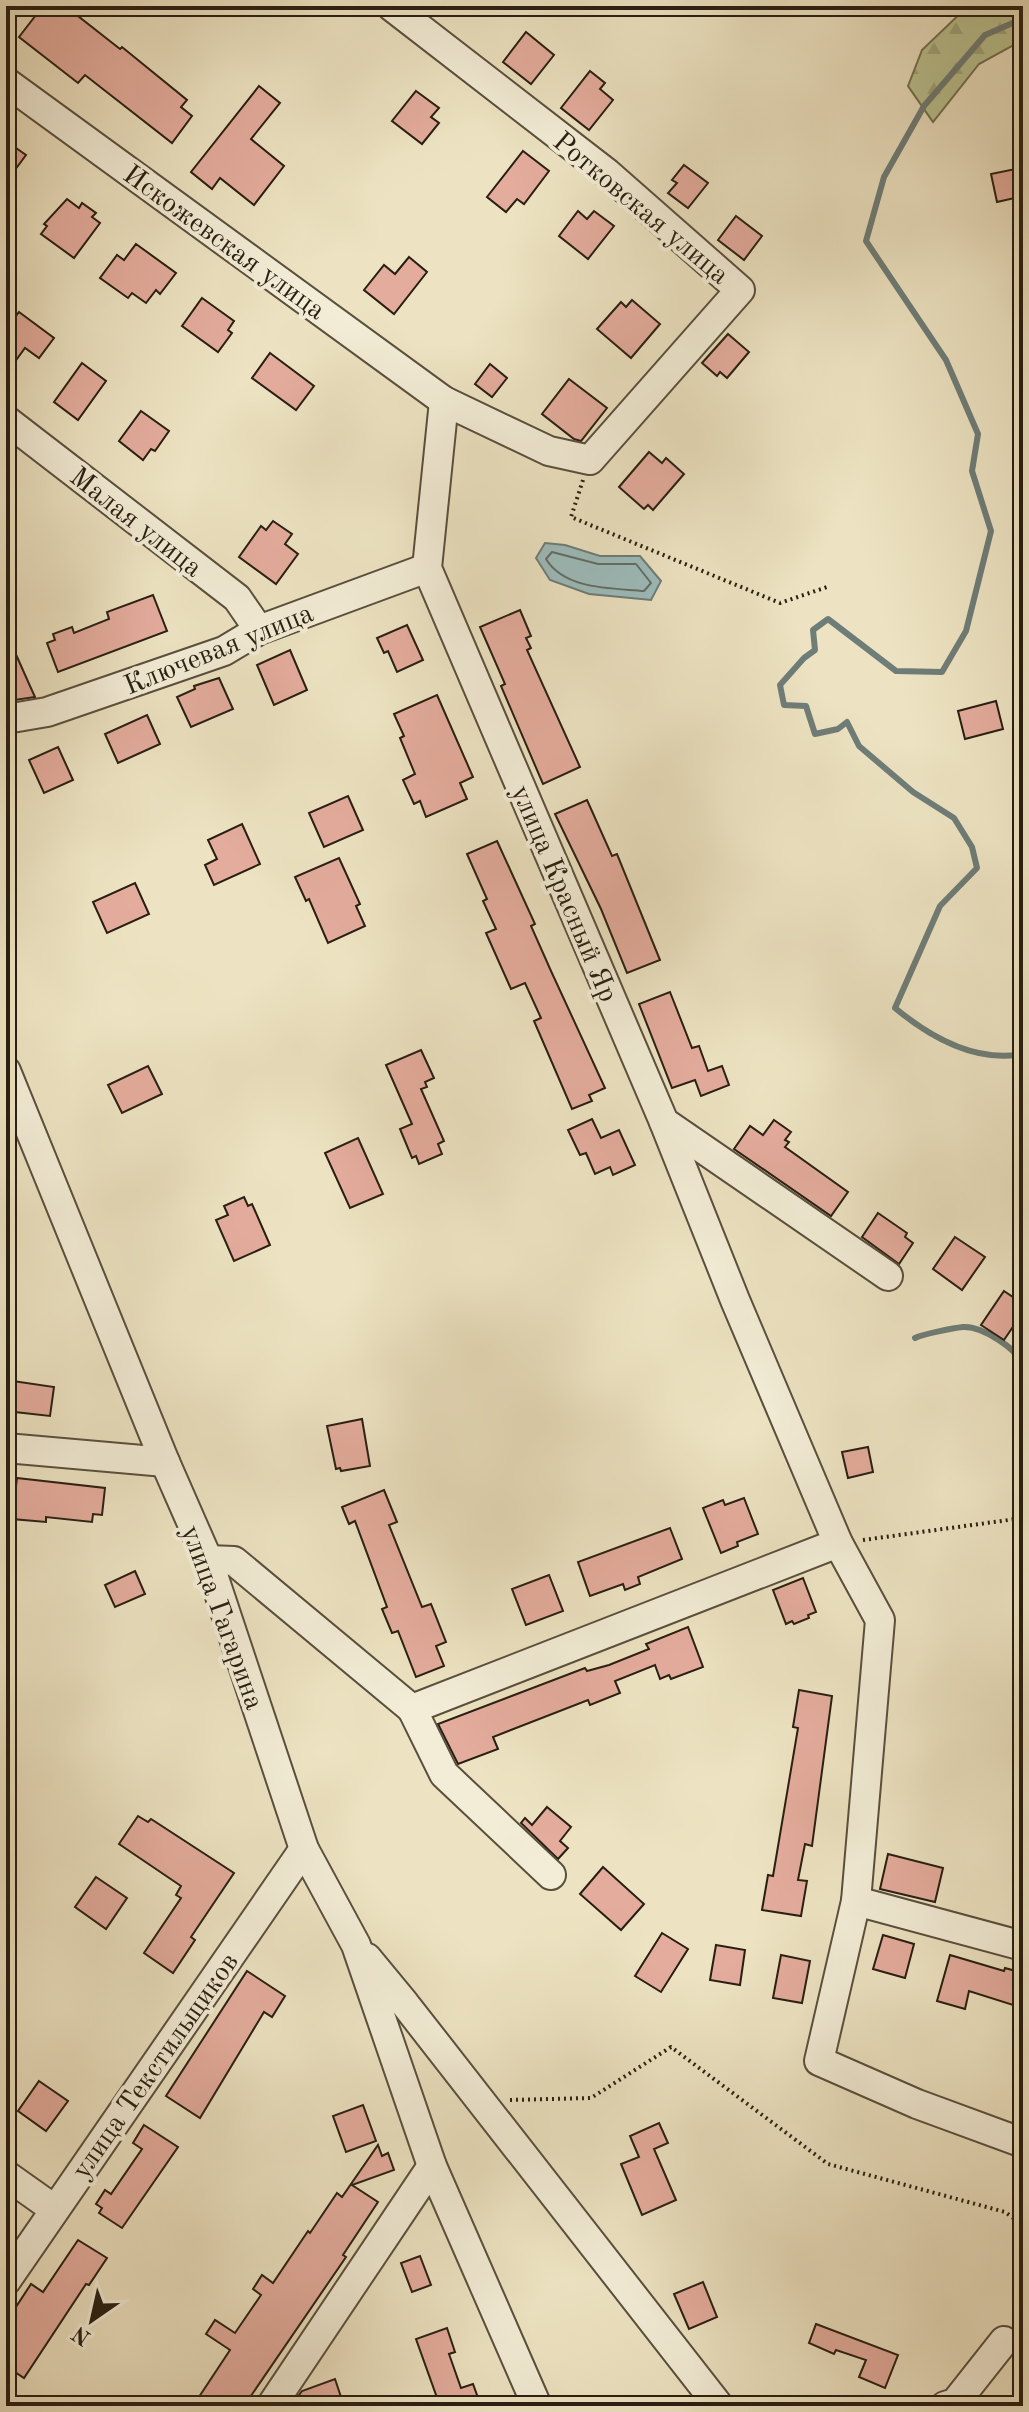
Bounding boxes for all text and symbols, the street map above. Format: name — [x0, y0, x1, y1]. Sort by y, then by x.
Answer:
street label: Ротковская улица — [547, 128, 733, 291]
street label: Искожевская улица — [117, 161, 330, 326]
street label: Малая улица — [64, 463, 207, 584]
street label: Ключевая улица — [121, 600, 318, 701]
street label: улица Красный Яр — [505, 782, 622, 1007]
street label: улица Гагарина — [175, 1522, 268, 1714]
street label: улица Текстильщиков — [68, 1949, 245, 2185]
north arrow — [52, 2280, 132, 2360]
text: N — [69, 2321, 95, 2349]

